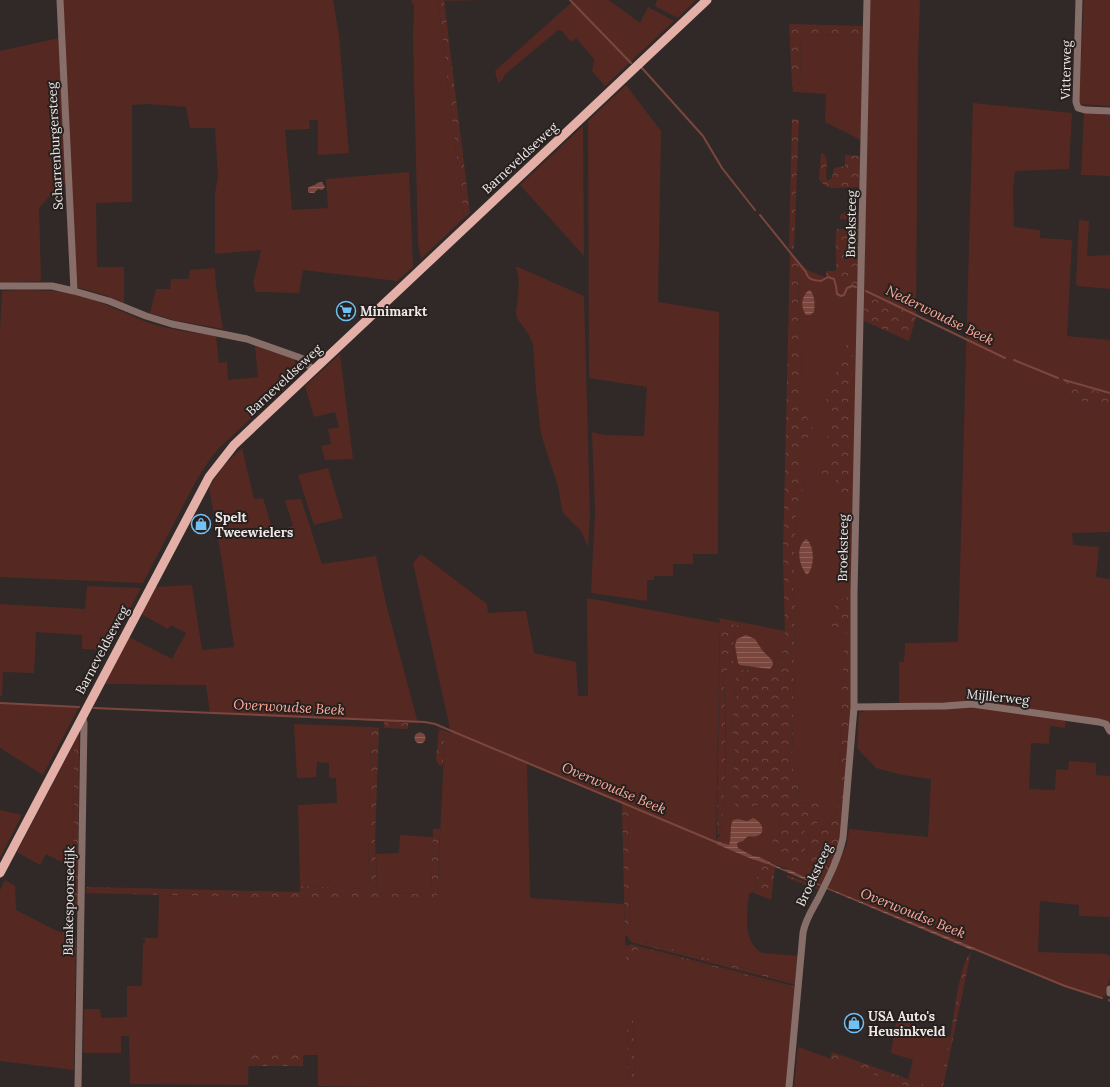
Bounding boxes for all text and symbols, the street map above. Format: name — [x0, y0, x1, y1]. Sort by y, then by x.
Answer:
street label: Vitterweg — [1057, 39, 1075, 101]
street label: Scharrenburgersteeg — [43, 81, 67, 210]
street label: Barneveldseweg — [478, 118, 562, 198]
street label: Broeksteeg — [842, 189, 860, 258]
water label: Nederwoudse Beek — [883, 281, 997, 349]
supermarket icon: Minimarkt — [335, 300, 357, 322]
place label: Minimarkt — [360, 303, 428, 320]
street label: Barneveldseweg — [242, 340, 326, 420]
place label: Spelt Tweewielers — [215, 509, 293, 541]
shop icon: Spelt Tweewielers — [190, 513, 212, 535]
street label: Broeksteeg — [834, 513, 852, 582]
street label: Barneveldseweg — [72, 602, 133, 697]
street label: Mijllerweg — [966, 685, 1031, 709]
water label: Overwoudse Beek — [233, 695, 345, 719]
water label: Overwoudse Beek — [559, 758, 669, 818]
street label: Broeksteeg — [792, 840, 836, 909]
street label: Blankespoorsedijk — [60, 846, 78, 956]
water label: Overwoudse Beek — [858, 884, 968, 942]
place label: USA Auto's Heusinkveld — [868, 1008, 946, 1040]
shop icon: USA Auto's Heusinkveld — [843, 1012, 865, 1034]

